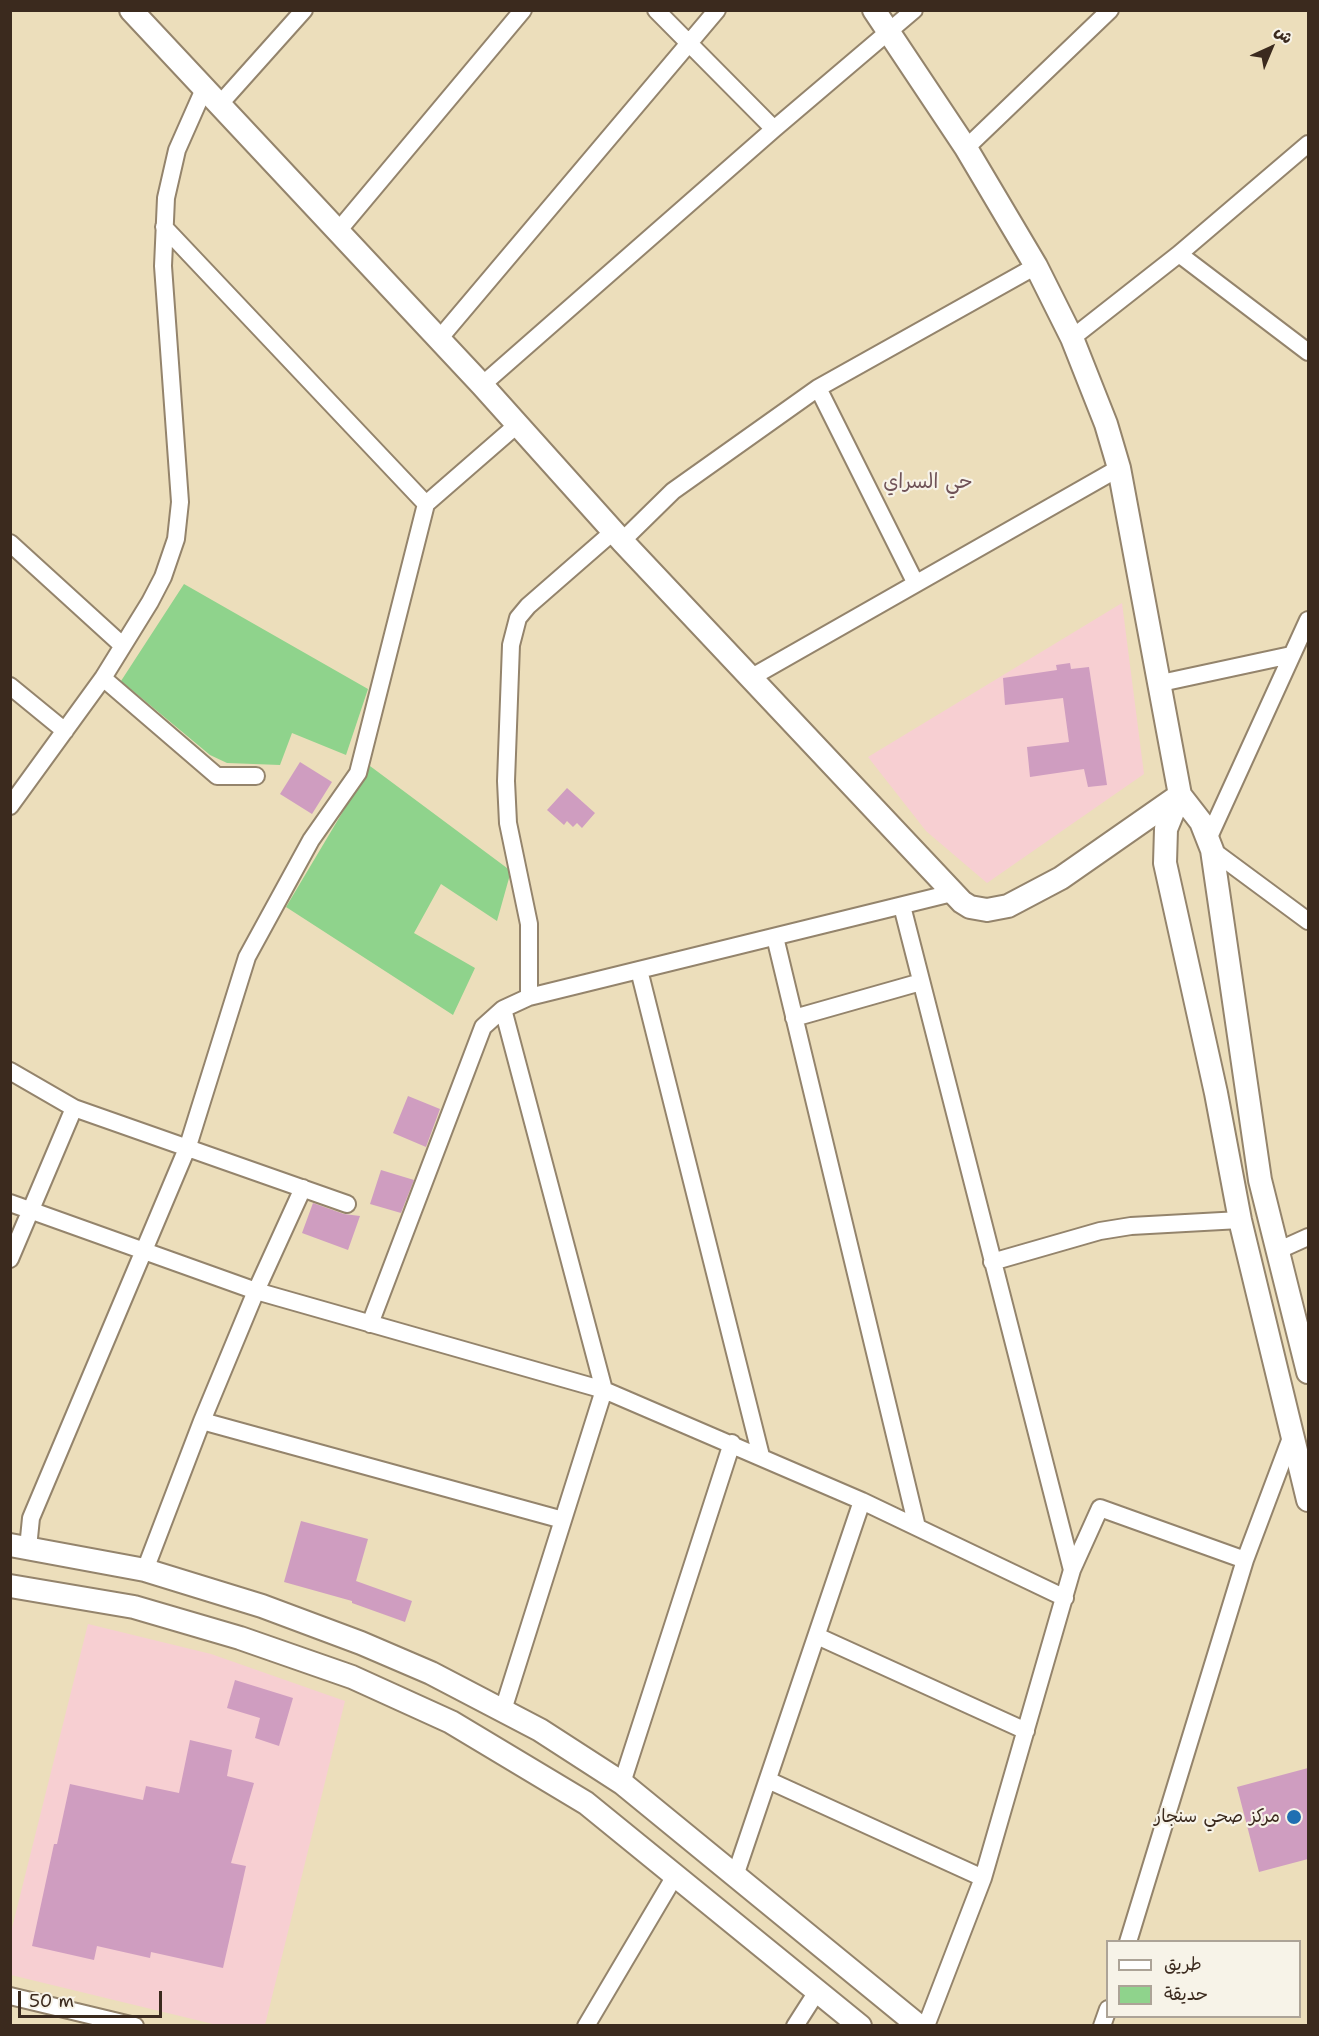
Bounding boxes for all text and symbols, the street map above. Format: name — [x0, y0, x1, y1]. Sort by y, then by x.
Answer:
north arrow — [1241, 18, 1301, 78]
text: ش — [1270, 21, 1297, 48]
district label: حي السراي — [883, 471, 973, 495]
place label: مركز صحي سنجار — [1154, 1806, 1280, 1828]
marker: مركز صحي سنجار — [1285, 1808, 1303, 1826]
legend — [1106, 1940, 1301, 2018]
text: طريق — [1164, 1952, 1202, 1976]
scale bar — [21, 1979, 165, 2017]
text: حديقة — [1164, 1982, 1208, 2006]
text: 50 m — [29, 1989, 74, 2013]

